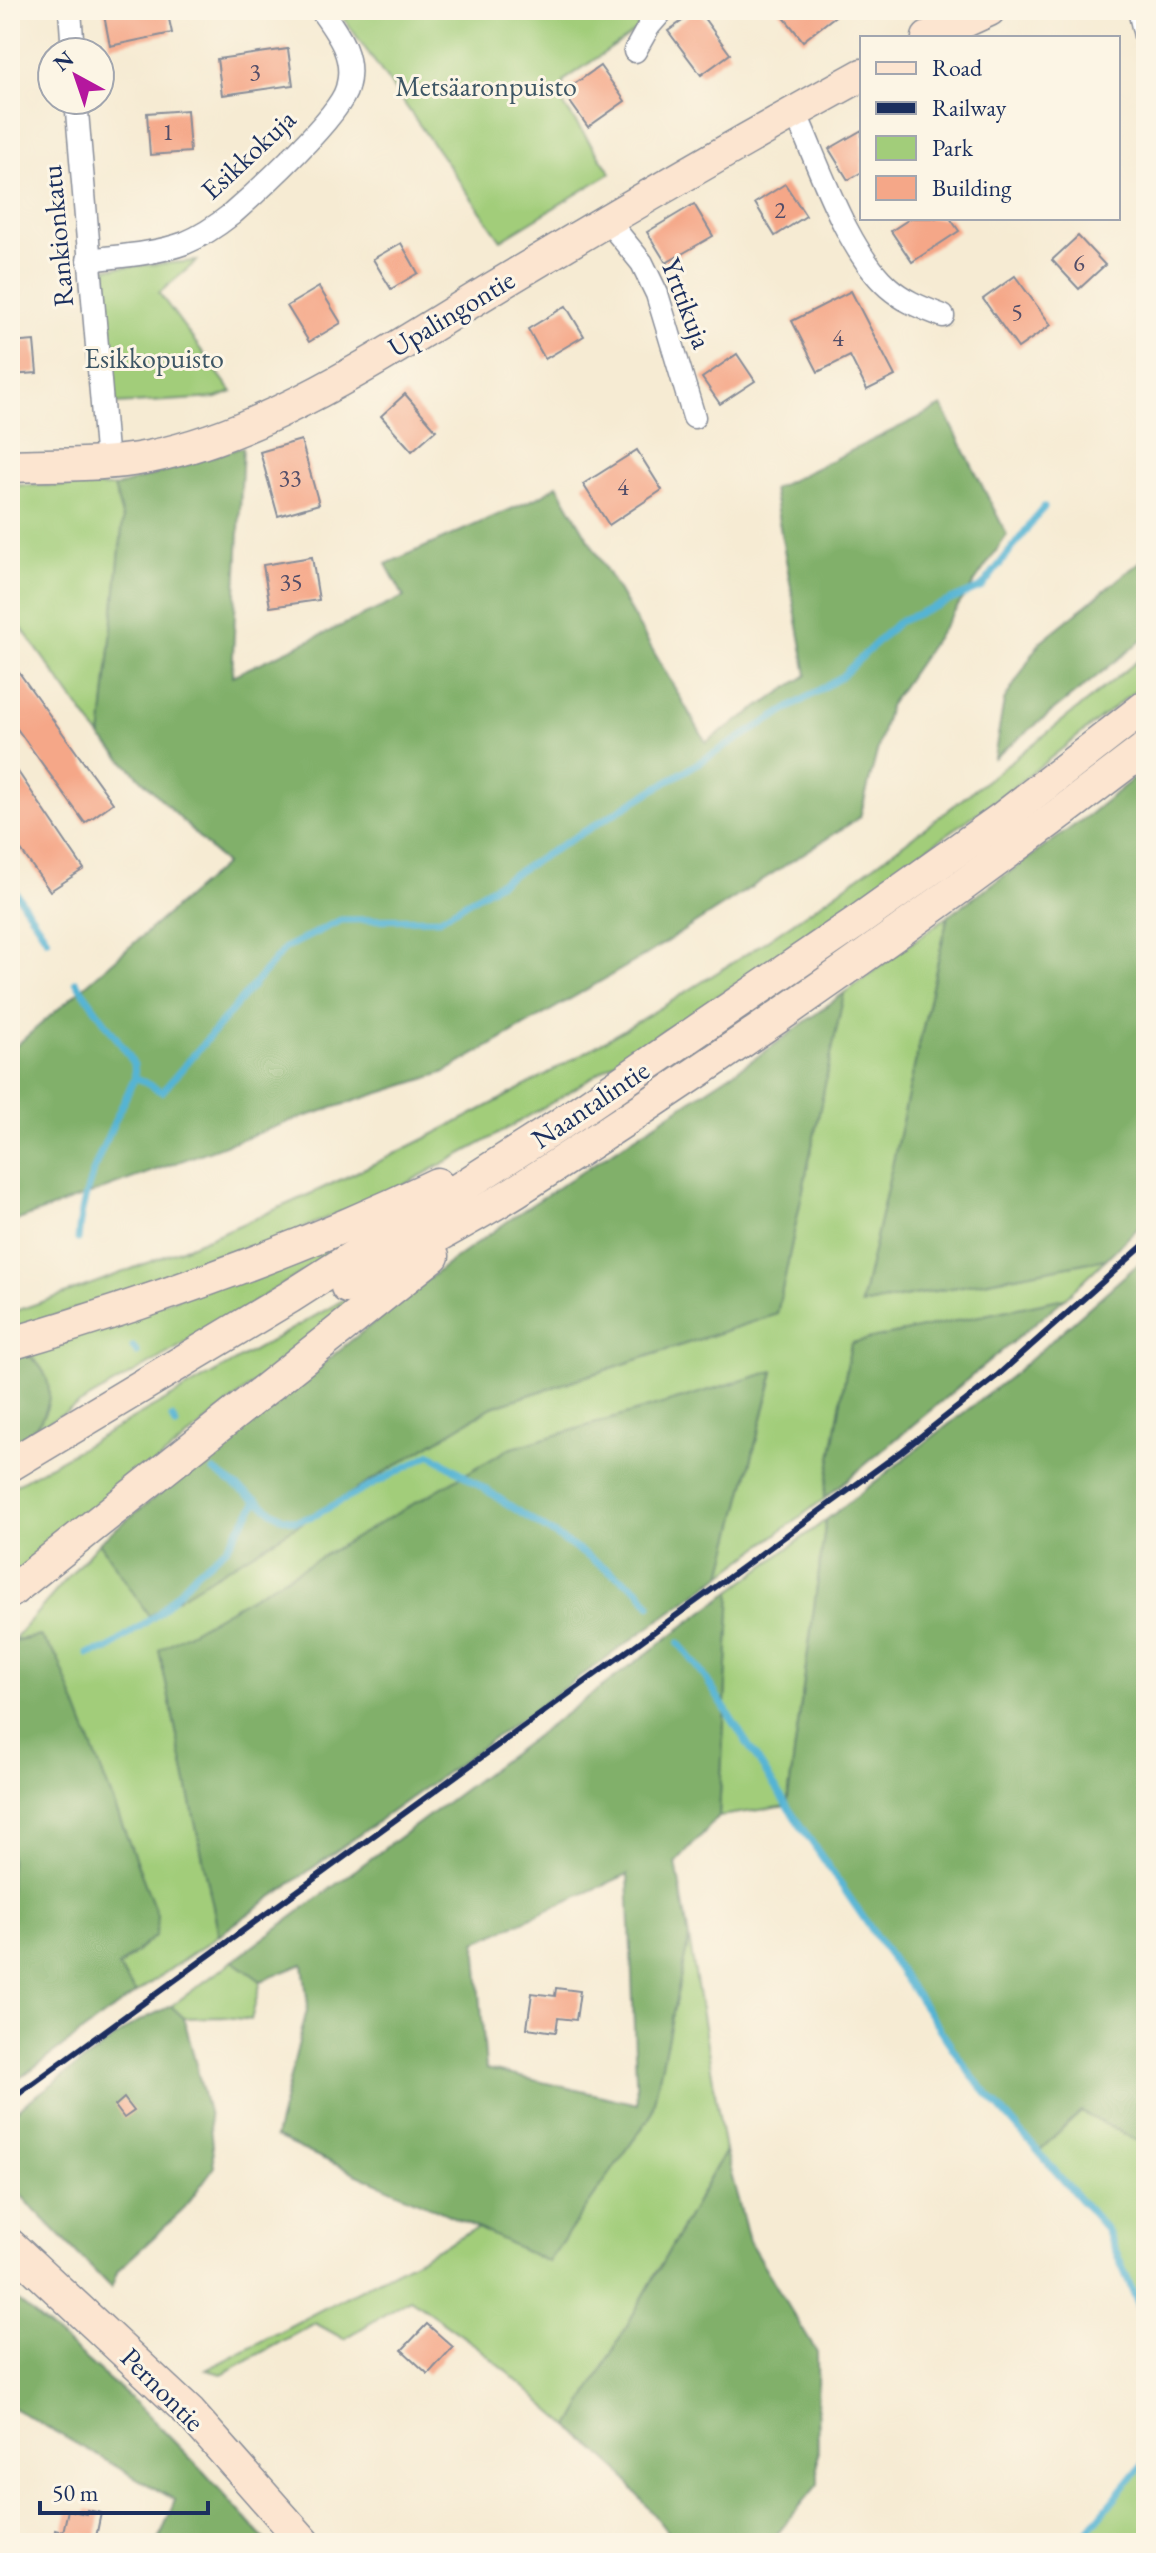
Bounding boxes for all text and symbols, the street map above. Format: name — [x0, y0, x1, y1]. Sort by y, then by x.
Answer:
north arrow — [36, 36, 116, 116]
legend — [860, 36, 1120, 220]
text: N — [47, 44, 80, 78]
text: Road — [932, 52, 983, 83]
house number: 3 — [249, 56, 261, 87]
park label: Metsäaronpuisto — [395, 68, 577, 104]
text: Railway — [932, 92, 1007, 123]
street label: Esikkokuja — [193, 100, 304, 207]
house number: 1 — [162, 116, 174, 147]
text: Park — [932, 132, 974, 163]
street label: Rankionkatu — [33, 163, 81, 309]
text: Building — [932, 172, 1012, 203]
house number: 2 — [774, 194, 786, 225]
house number: 6 — [1073, 247, 1085, 278]
street label: Yrttikuja — [653, 253, 721, 354]
street label: Upalingontie — [381, 261, 521, 365]
house number: 5 — [1011, 296, 1023, 327]
house number: 4 — [832, 322, 844, 353]
park label: Esikkopuisto — [84, 340, 224, 376]
house number: 33 — [278, 462, 302, 493]
house number: 4 — [617, 471, 629, 502]
house number: 35 — [279, 566, 303, 597]
street label: Naantalintie — [524, 1052, 656, 1156]
street label: Pernontie — [113, 2339, 213, 2439]
scale bar — [40, 2465, 208, 2515]
text: 50 m — [52, 2477, 99, 2508]

